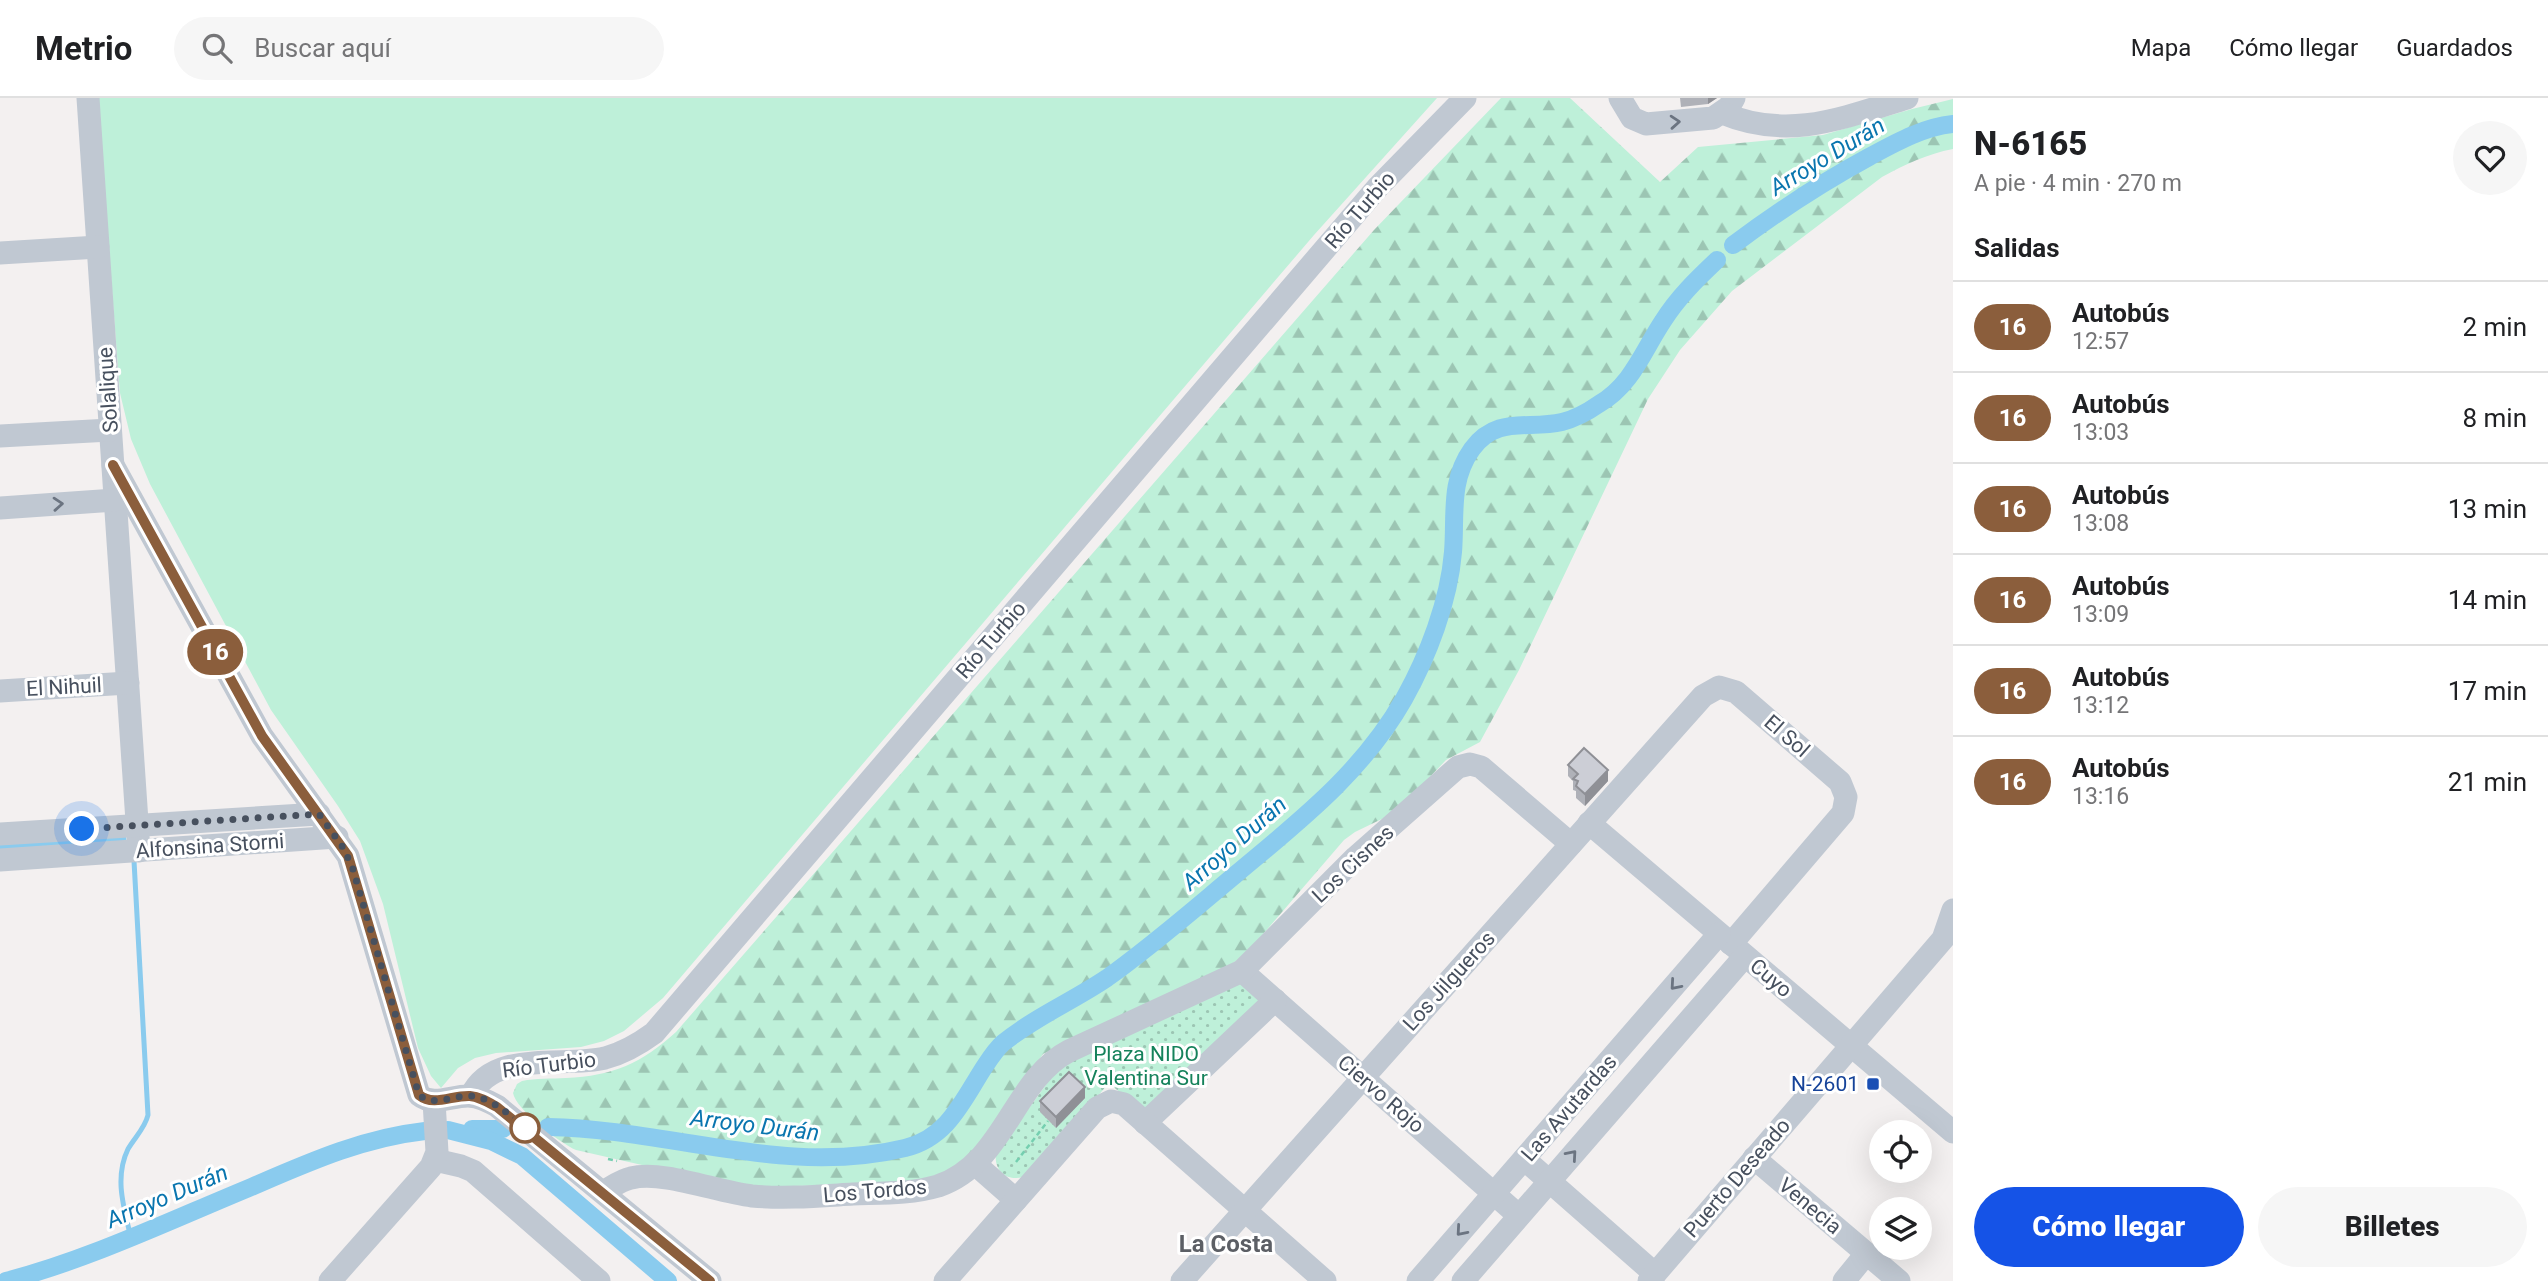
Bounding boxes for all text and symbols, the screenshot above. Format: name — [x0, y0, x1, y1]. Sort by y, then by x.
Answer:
search box — [174, 17, 664, 80]
text: Metrio — [35, 29, 132, 68]
icon: search — [198, 29, 236, 67]
text: Buscar aquí — [254, 33, 391, 63]
text: Mapa — [2131, 34, 2191, 62]
text: Cómo llegar — [2229, 34, 2358, 62]
text: Guardados — [2396, 34, 2513, 62]
water label: Arroyo Durán — [1764, 112, 1890, 202]
one-way arrow — [1670, 115, 1681, 130]
button: heart — [2453, 121, 2527, 195]
text: N-6165 — [1974, 124, 2087, 163]
street label: Río Turbio — [1320, 167, 1400, 253]
text: A pie · 4 min · 270 m — [1974, 170, 2182, 197]
text: Salidas — [1974, 233, 2060, 263]
text: Autobús — [2072, 298, 2170, 328]
text: 2 min — [2462, 312, 2527, 342]
text: 16 — [1999, 313, 2026, 341]
text: 12:57 — [2072, 328, 2129, 355]
street label: Solalique — [93, 346, 123, 434]
text: Autobús — [2072, 389, 2170, 419]
text: 8 min — [2462, 403, 2527, 433]
text: 16 — [1999, 404, 2026, 432]
text: 13:03 — [2072, 419, 2129, 446]
text: Autobús — [2072, 480, 2170, 510]
text: 13 min — [2448, 494, 2527, 524]
text: 16 — [1999, 495, 2026, 523]
one-way arrow — [52, 496, 63, 511]
text: 13:08 — [2072, 510, 2129, 537]
text: Autobús — [2072, 571, 2170, 601]
text: 14 min — [2448, 585, 2527, 615]
text: 16 — [1999, 586, 2026, 614]
street label: Río Turbio — [951, 597, 1031, 683]
text: 13:09 — [2072, 601, 2129, 628]
line badge: 16 — [184, 629, 246, 675]
text: 16 — [201, 638, 229, 666]
text: Autobús — [2072, 662, 2170, 692]
street label: El Nihuil — [26, 673, 102, 701]
text: 17 min — [2448, 676, 2527, 706]
text: 16 — [1999, 677, 2026, 705]
text: 13:12 — [2072, 692, 2129, 719]
street label: El Sol — [1760, 710, 1814, 762]
text: Autobús — [2072, 753, 2170, 783]
text: 21 min — [2448, 767, 2527, 797]
text: 16 — [1999, 768, 2026, 796]
text: 13:16 — [2072, 783, 2129, 810]
water label: Arroyo Durán — [1176, 791, 1292, 897]
your location — [64, 811, 99, 846]
street label: Los Cisnes — [1307, 820, 1399, 908]
street label: Alfonsina Storni — [135, 829, 285, 863]
street label: Los Jilgueros — [1398, 926, 1500, 1036]
street label: Cuyo — [1745, 954, 1797, 1002]
one-way arrow — [1671, 977, 1683, 990]
park label: Plaza NIDO Valentina Sur — [1084, 1042, 1208, 1090]
street label: Río Turbio — [501, 1047, 597, 1083]
street label: Ciervo Rojo — [1333, 1050, 1429, 1138]
street label: Las Avutardas — [1516, 1050, 1622, 1166]
place label: N-2601 — [1791, 1072, 1859, 1096]
marker: N-2601 — [1865, 1076, 1881, 1092]
water label: Arroyo Durán — [688, 1104, 821, 1147]
unlabelled marker — [510, 1113, 540, 1143]
street label: Puerto Deseado — [1679, 1114, 1795, 1242]
map controls — [1869, 1120, 1932, 1260]
button: locate — [1869, 1120, 1932, 1183]
one-way arrow — [1564, 1151, 1576, 1164]
water label: Arroyo Durán — [101, 1159, 232, 1235]
street label: Venecia — [1774, 1173, 1846, 1239]
street label: Los Tordos — [822, 1175, 928, 1207]
button: Cómo llegar — [1974, 1187, 2244, 1267]
button: Billetes — [2258, 1187, 2527, 1267]
button: layers — [1869, 1197, 1932, 1260]
one-way arrow — [1457, 1223, 1469, 1236]
district label: La Costa — [1179, 1230, 1273, 1258]

